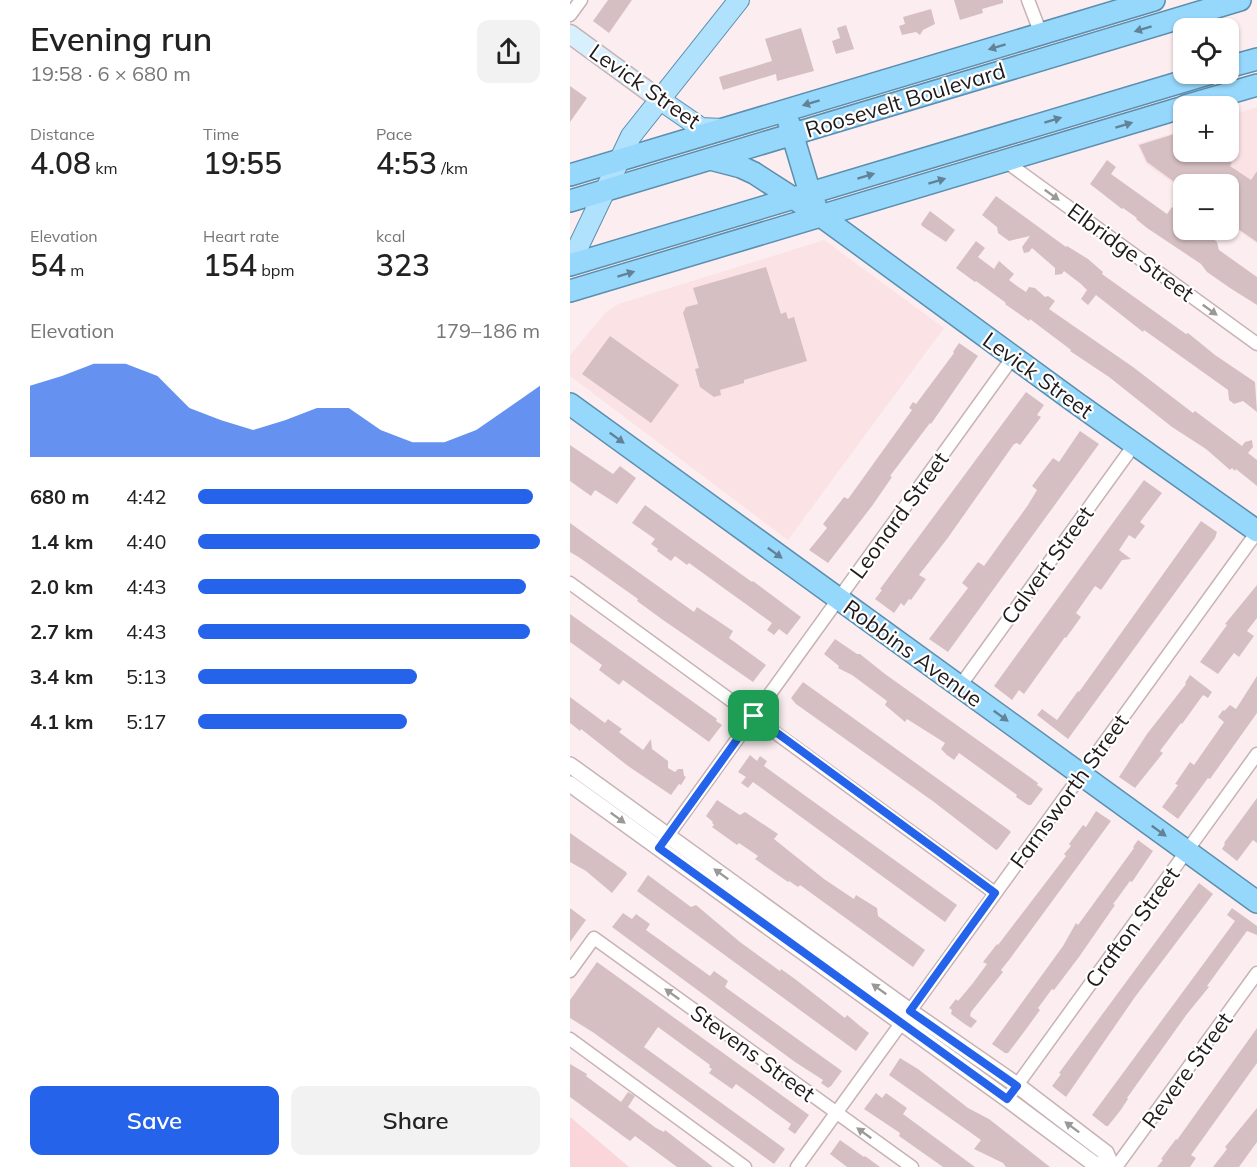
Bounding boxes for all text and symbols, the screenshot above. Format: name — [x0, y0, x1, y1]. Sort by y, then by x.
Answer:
text: Evening run — [30, 18, 212, 59]
map controls — [1173, 18, 1239, 240]
button: locate — [1173, 18, 1239, 84]
button: share — [477, 20, 540, 83]
one-way arrow — [1134, 25, 1152, 34]
street label: Levick Street — [584, 37, 706, 135]
one-way arrow — [988, 43, 1006, 52]
street label: Roosevelt Boulevard — [801, 56, 1009, 144]
text: 19:58 · 6 × 680 m — [30, 61, 191, 86]
button: + — [1173, 96, 1239, 162]
one-way arrow — [802, 99, 820, 108]
one-way arrow — [1044, 115, 1062, 124]
one-way arrow — [1115, 120, 1133, 129]
text: Distance — [30, 124, 95, 144]
text: Time — [203, 124, 239, 144]
text: Pace — [376, 124, 412, 144]
text: 4.08 — [30, 144, 91, 182]
text: 19:55 — [203, 144, 282, 182]
text: 4:53 — [376, 144, 437, 182]
text: km — [91, 158, 118, 178]
text: /km — [437, 158, 468, 178]
one-way arrow — [857, 171, 875, 180]
button: − — [1173, 174, 1239, 240]
one-way arrow — [928, 176, 946, 185]
one-way arrow — [1043, 189, 1059, 201]
street label: Elbridge Street — [1062, 197, 1200, 307]
text: Elevation — [30, 226, 98, 246]
text: Heart rate — [203, 226, 279, 246]
text: kcal — [376, 226, 405, 246]
text: 54 — [30, 246, 66, 284]
text: 154 — [203, 246, 257, 284]
text: 323 — [376, 246, 430, 284]
text: m — [66, 260, 84, 280]
text: bpm — [257, 260, 294, 280]
one-way arrow — [617, 269, 635, 278]
one-way arrow — [1202, 303, 1217, 315]
text: Elevation — [30, 318, 115, 343]
text: 179–186 m — [435, 318, 540, 343]
street label: Levick Street — [977, 326, 1099, 425]
one-way arrow — [609, 432, 625, 444]
street label: Leonard Street — [844, 446, 955, 584]
text: 680 m — [30, 484, 89, 509]
text: 4:42 — [126, 484, 167, 509]
street label: Calvert Street — [995, 500, 1099, 630]
text: 1.4 km — [30, 529, 93, 554]
text: 4:40 — [126, 529, 167, 554]
one-way arrow — [768, 546, 783, 558]
text: 2.0 km — [30, 574, 93, 599]
text: 4:43 — [126, 574, 167, 599]
street label: Robbins Avenue — [838, 593, 988, 713]
text: 2.7 km — [30, 619, 93, 644]
text: 4:43 — [126, 619, 167, 644]
text: 3.4 km — [30, 664, 93, 689]
text: 5:13 — [126, 664, 167, 689]
pin — [728, 690, 779, 741]
icon: arrive — [737, 699, 770, 732]
street label: Farnsworth Street — [1004, 708, 1135, 874]
text: 4.1 km — [30, 709, 93, 734]
text: 5:17 — [126, 709, 167, 734]
one-way arrow — [993, 710, 1009, 722]
one-way arrow — [610, 812, 625, 824]
one-way arrow — [1151, 825, 1167, 837]
street label: Crafton Street — [1079, 861, 1185, 993]
one-way arrow — [714, 868, 730, 880]
one-way arrow — [872, 983, 887, 995]
one-way arrow — [664, 988, 680, 1000]
street label: Stevens Street — [685, 998, 821, 1108]
street label: Revere Street — [1136, 1006, 1239, 1134]
button: Save — [30, 1086, 279, 1155]
button: Share — [291, 1086, 540, 1155]
one-way arrow — [1064, 1121, 1079, 1133]
one-way arrow — [857, 1127, 873, 1139]

